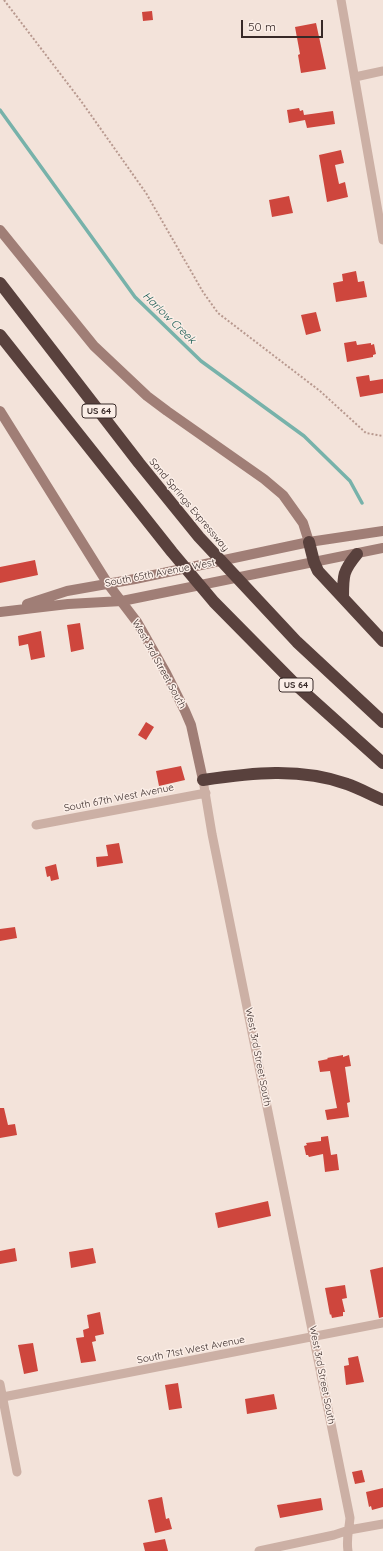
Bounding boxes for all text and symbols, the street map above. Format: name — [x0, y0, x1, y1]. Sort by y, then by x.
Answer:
scale bar — [243, 12, 325, 38]
text: 50 m — [248, 19, 276, 34]
water label: Harlow Creek — [140, 289, 198, 347]
road number: US 64 — [82, 404, 116, 418]
street label: Sand Springs Expressway — [147, 456, 231, 554]
street label: South 65th Avenue West — [104, 556, 216, 590]
street label: West 3rd Street South — [129, 617, 189, 711]
road number: US 64 — [279, 678, 313, 692]
street label: South 67th West Avenue — [63, 781, 175, 815]
street label: West 3rd Street South — [243, 1007, 273, 1107]
street label: West 3rd Street South — [307, 1325, 337, 1425]
street label: South 71st West Avenue — [136, 1334, 246, 1366]

